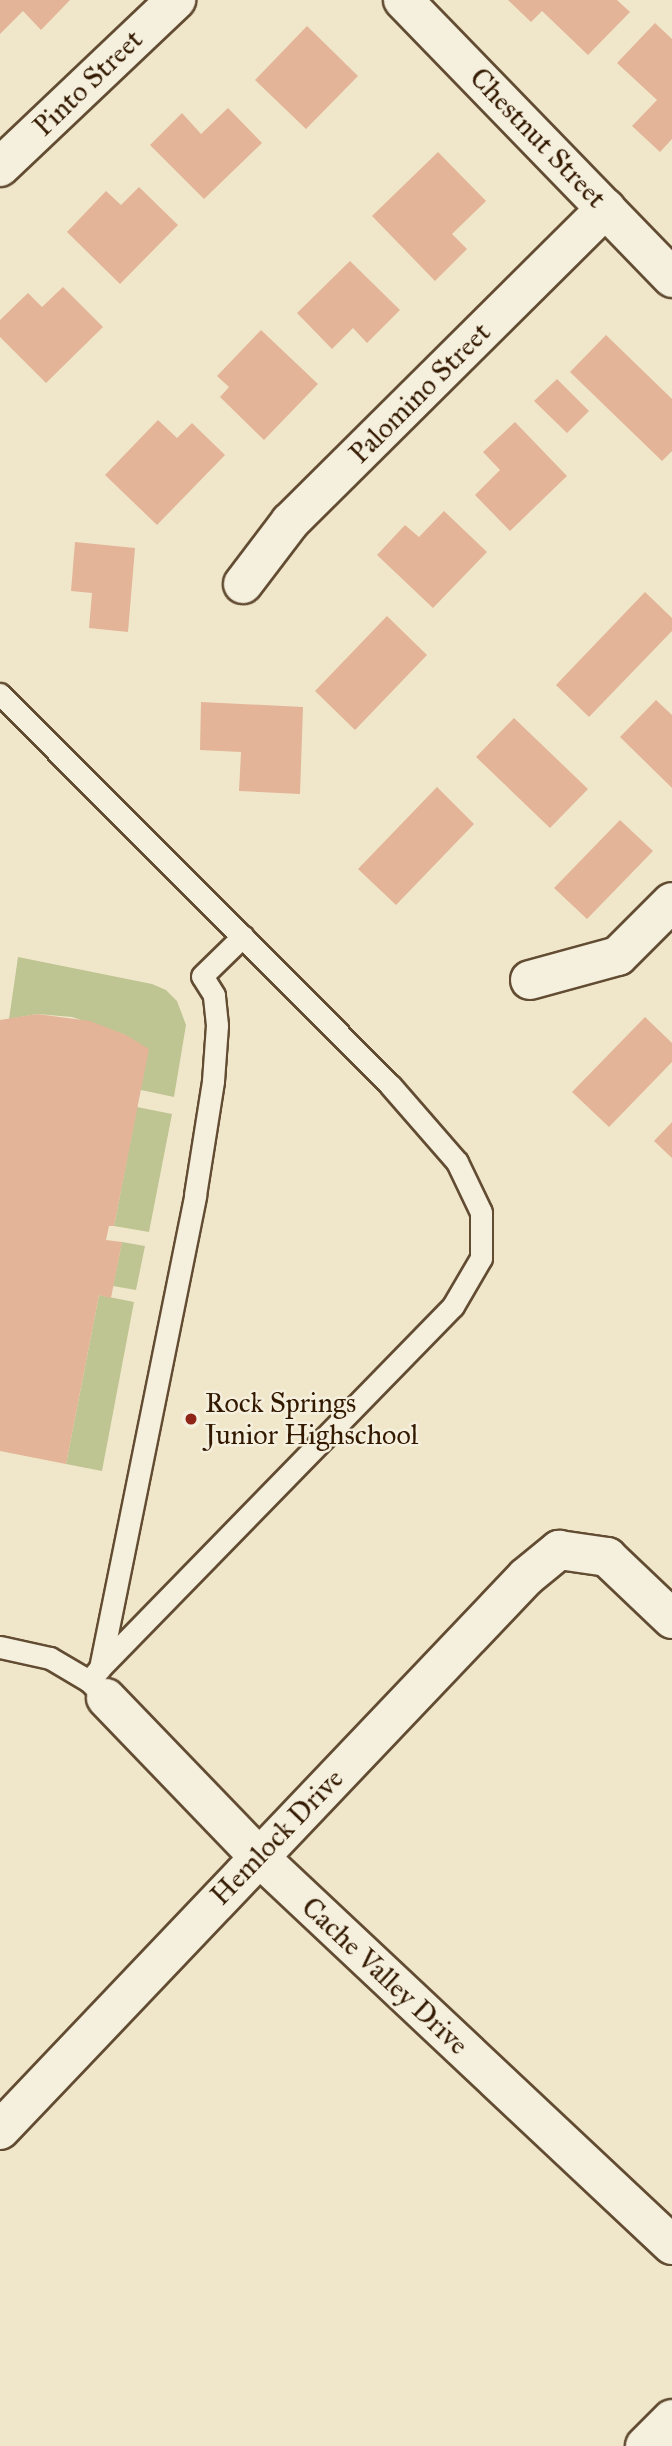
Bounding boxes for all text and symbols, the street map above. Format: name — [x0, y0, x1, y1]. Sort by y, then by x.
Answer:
street label: Pinto Street — [26, 23, 150, 143]
street label: Chestnut Street — [463, 61, 613, 215]
street label: Palomino Street — [343, 316, 497, 470]
place label: Rock Springs Junior Highschool — [205, 1386, 418, 1452]
marker: Rock Springs Junior Highschool — [183, 1411, 199, 1427]
street label: Hemlock Drive — [204, 1762, 350, 1912]
street label: Cache Valley Drive — [295, 1890, 475, 2062]

